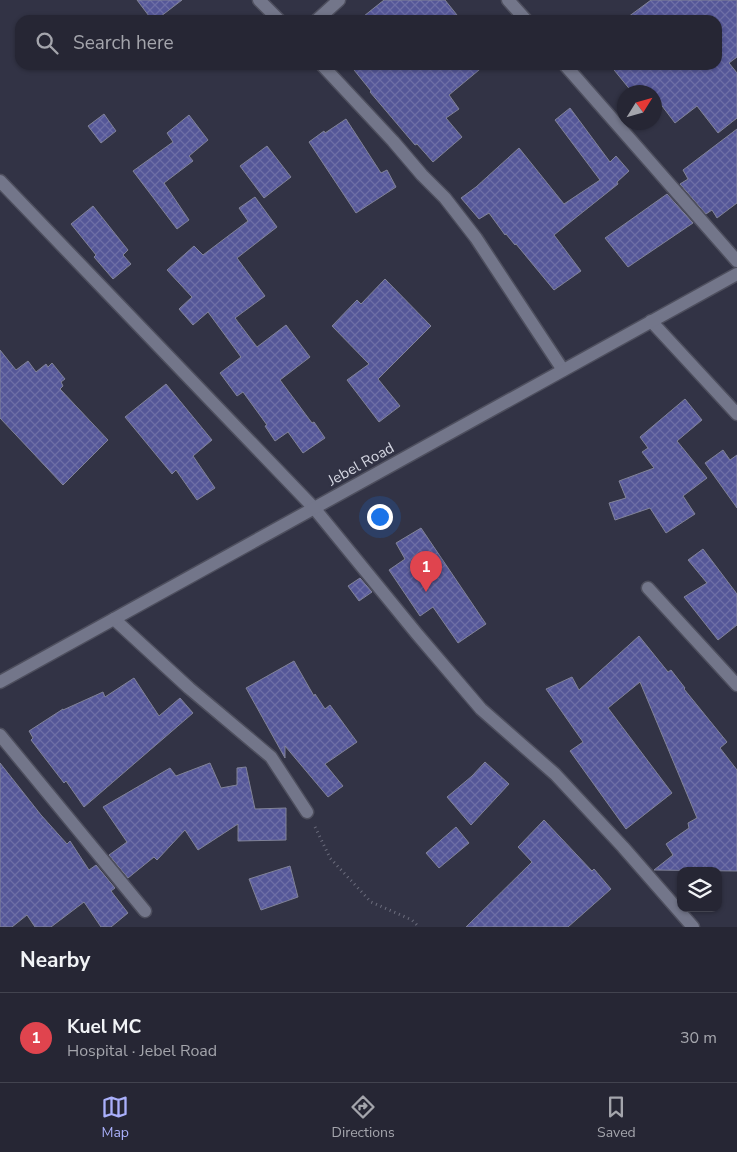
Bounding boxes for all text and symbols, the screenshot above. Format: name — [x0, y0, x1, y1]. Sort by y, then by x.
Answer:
search box — [15, 15, 722, 70]
icon: search — [33, 29, 61, 57]
text: Search here — [73, 30, 174, 56]
north arrow — [617, 85, 662, 130]
street label: Jebel Road — [323, 438, 398, 491]
your location — [367, 504, 393, 530]
pin: 1 — [410, 551, 442, 592]
map controls — [677, 867, 722, 912]
button: layers — [677, 867, 722, 912]
text: Nearby — [20, 946, 90, 974]
text: Kuel MC — [67, 1014, 141, 1040]
text: 1 — [31, 1027, 41, 1049]
text: 30 m — [680, 1027, 717, 1049]
text: Hospital · Jebel Road — [67, 1040, 217, 1062]
tab: Map — [101, 1093, 129, 1142]
tab: Directions — [332, 1093, 395, 1142]
tab: Saved — [597, 1093, 636, 1142]

